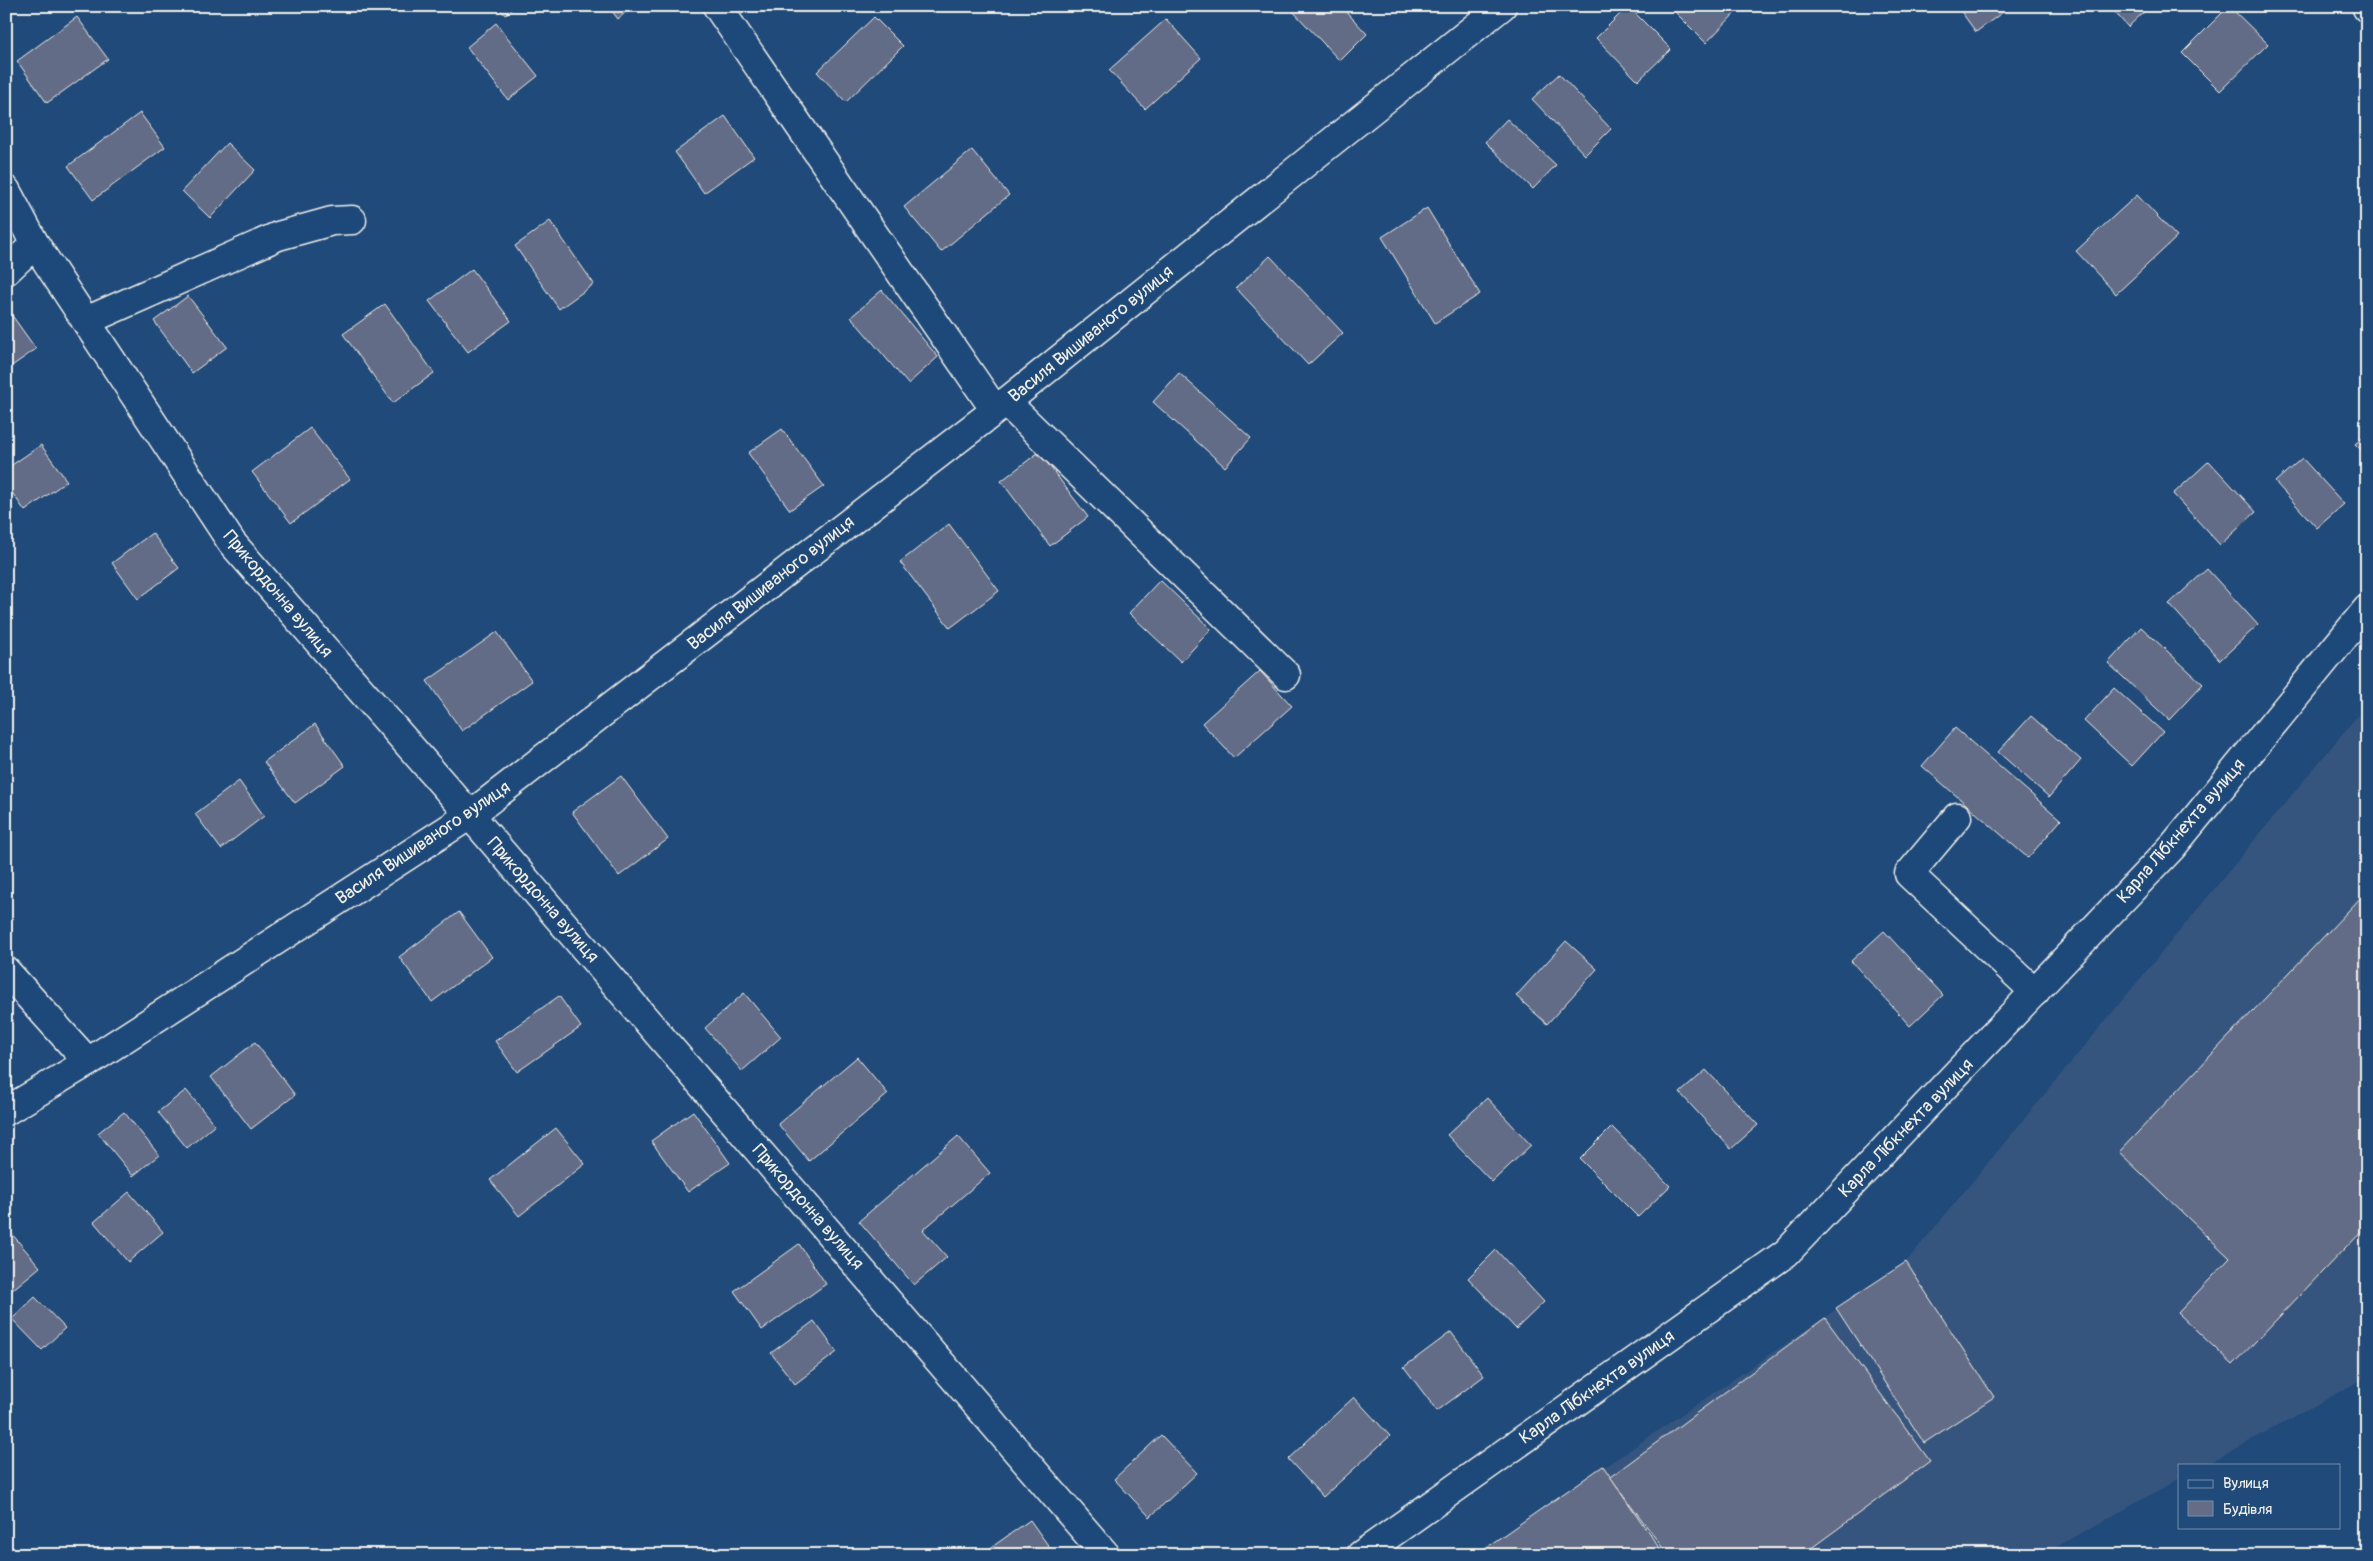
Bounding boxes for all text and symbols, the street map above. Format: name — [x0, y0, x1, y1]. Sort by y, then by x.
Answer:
street label: Василя Вишиваного вулиця — [1004, 260, 1178, 408]
street label: Василя Вишиваного вулиця — [683, 511, 859, 655]
street label: Прикордонна вулиця — [218, 526, 338, 662]
street label: Карла Лібкнехта вулиця — [2112, 754, 2250, 908]
street label: Василя Вишиваного вулиця — [331, 776, 515, 910]
street label: Прикордонна вулиця — [482, 832, 604, 968]
street label: Карла Лібкнехта вулиця — [1834, 1054, 1978, 1202]
street label: Прикордонна вулиця — [747, 1139, 869, 1275]
street label: Карла Лібкнехта вулиця — [1515, 1325, 1679, 1449]
legend — [2178, 1464, 2340, 1528]
text: Вулиця — [2223, 1474, 2269, 1493]
text: Будівля — [2223, 1500, 2272, 1519]

